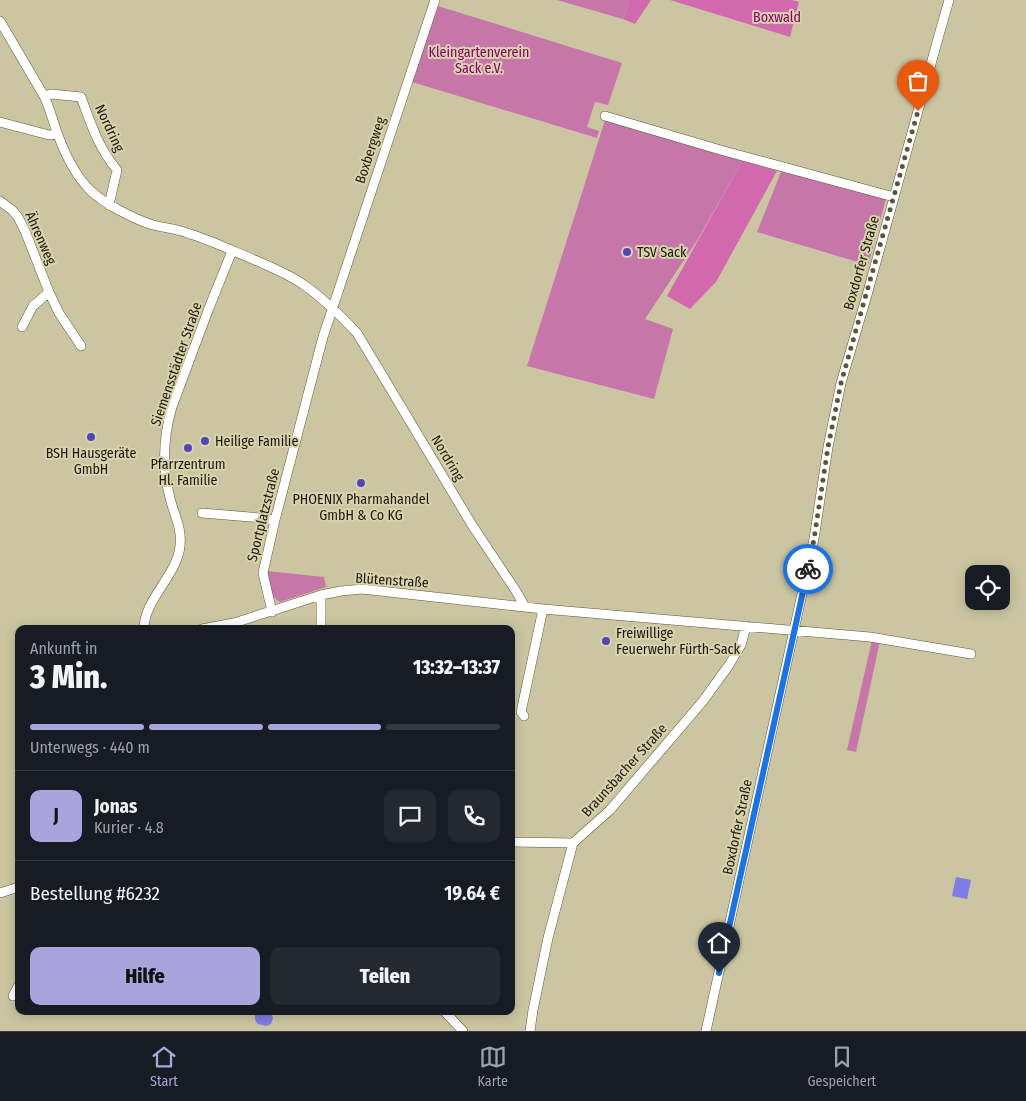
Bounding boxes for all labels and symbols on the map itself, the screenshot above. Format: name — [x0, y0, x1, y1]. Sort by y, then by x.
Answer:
park label: Boxwald — [753, 9, 801, 26]
park label: Kleingartenverein Sack e.V. — [429, 44, 529, 77]
pin — [897, 60, 939, 111]
street label: Nordring — [91, 102, 128, 155]
street label: Boxbergweg — [352, 114, 389, 186]
street label: Ährenweg — [21, 209, 60, 268]
street label: Boxdorfer Straße — [840, 214, 883, 312]
place label: TSV Sack — [637, 244, 687, 261]
marker: TSV Sack — [621, 246, 633, 258]
street label: Siemensstädter Straße — [147, 300, 206, 428]
marker: BSH Hausgeräte GmbH — [85, 431, 97, 443]
street label: Nordring — [427, 432, 468, 485]
place label: Heilige Familie — [215, 433, 298, 450]
marker: Heilige Familie — [199, 435, 211, 447]
marker: Pfarrzentrum Hl. Familie — [182, 442, 194, 454]
place label: BSH Hausgeräte GmbH — [46, 445, 136, 478]
place label: Pfarrzentrum Hl. Familie — [150, 456, 226, 489]
street label: Sportplatzstraße — [244, 467, 283, 564]
marker: PHOENIX Pharmahandel GmbH & Co KG — [355, 477, 367, 489]
place label: PHOENIX Pharmahandel GmbH & Co KG — [293, 491, 430, 524]
courier — [783, 544, 833, 594]
street label: Blütenstraße — [355, 569, 429, 592]
place label: Freiwillige Feuerwehr Fürth-Sack — [616, 625, 741, 658]
marker: Freiwillige Feuerwehr Fürth-Sack — [600, 635, 612, 647]
street label: Braunsbacher Straße — [578, 720, 671, 820]
street label: Boxdorfer Straße — [719, 778, 756, 876]
pin — [698, 922, 740, 973]

